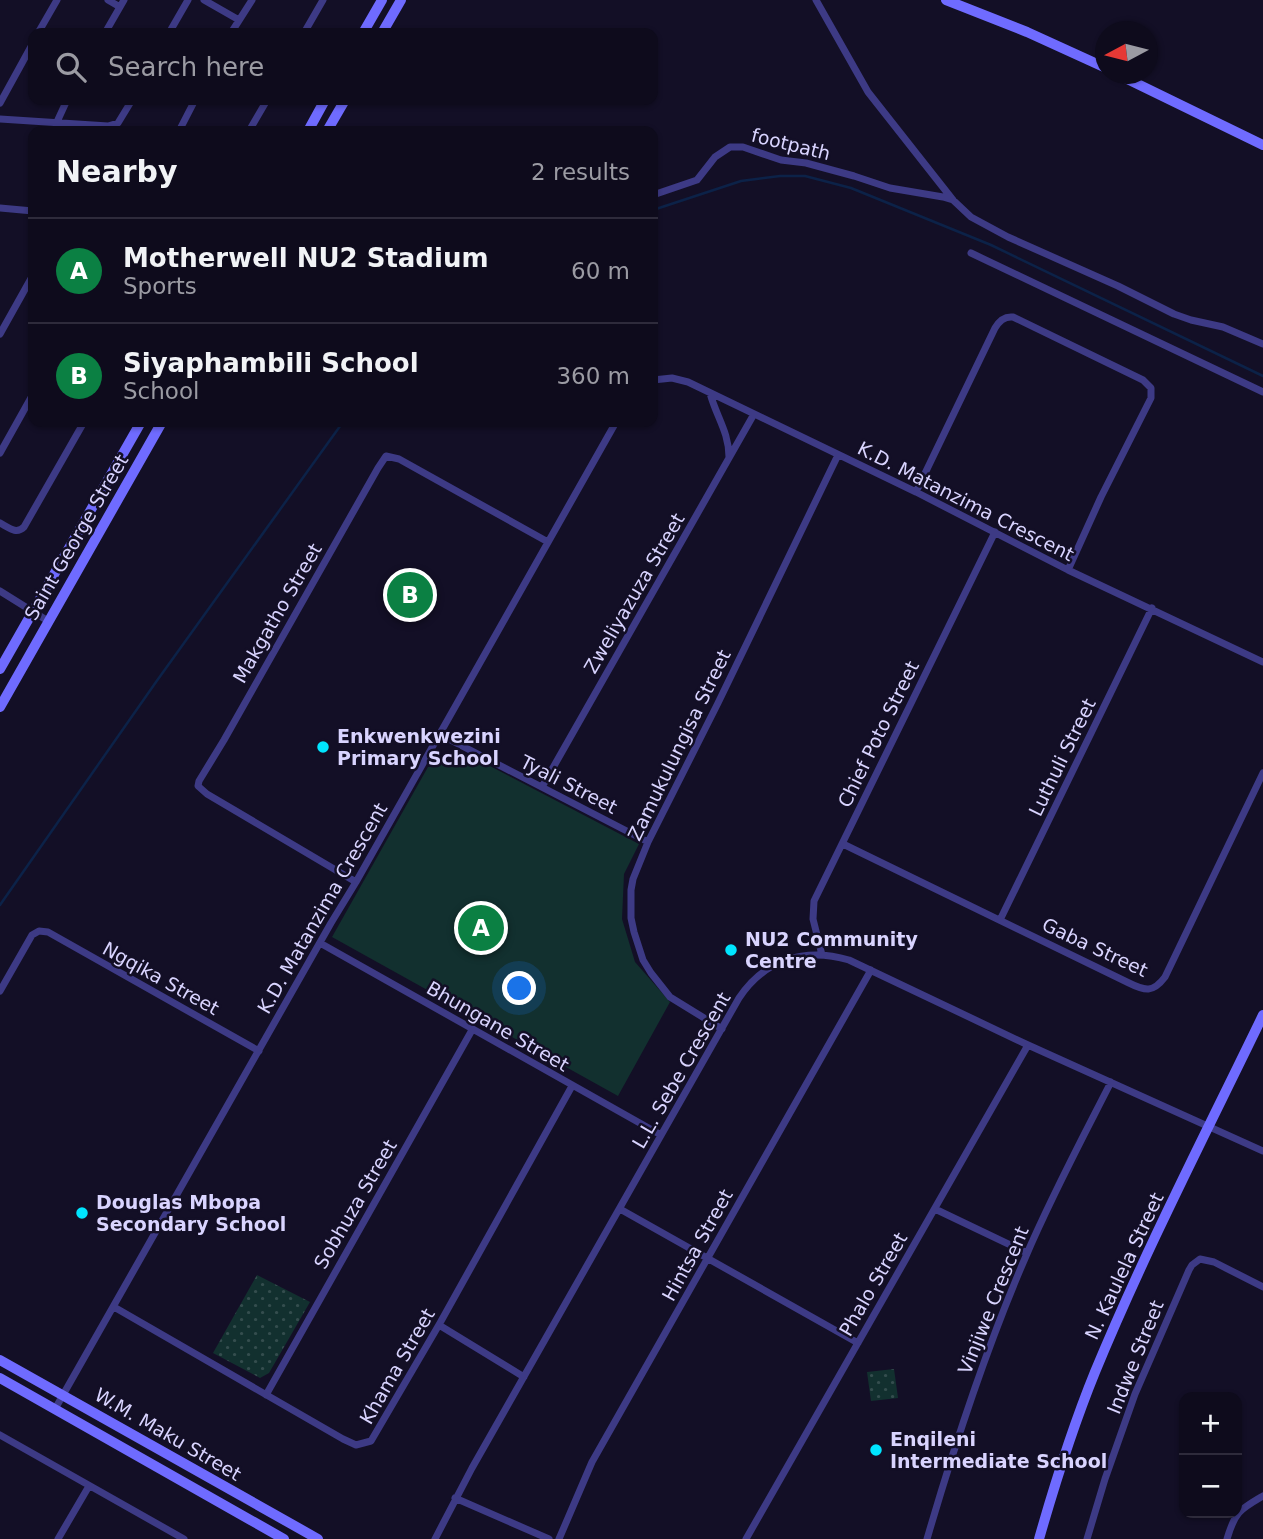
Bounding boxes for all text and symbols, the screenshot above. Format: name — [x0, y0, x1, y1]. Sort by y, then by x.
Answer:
north arrow — [1095, 21, 1158, 84]
search box — [28, 28, 658, 105]
icon: search — [52, 48, 90, 86]
text: Search here — [108, 52, 264, 82]
street label: footpath — [749, 124, 833, 164]
text: Nearby — [56, 154, 178, 189]
text: 2 results — [531, 159, 630, 185]
text: Motherwell NU2 Stadium — [123, 243, 489, 273]
text: A — [70, 258, 88, 284]
text: 60 m — [571, 258, 630, 284]
text: Sports — [123, 273, 197, 299]
text: Siyaphambili School — [123, 348, 419, 378]
text: B — [70, 363, 88, 389]
text: 360 m — [556, 363, 630, 389]
text: School — [123, 378, 199, 404]
street label: K.D. Matanzima Crescent — [854, 437, 1078, 565]
street label: Saint George Street — [20, 450, 132, 624]
street label: Zweliyazuza Street — [579, 509, 689, 677]
street label: Makgatho Street — [228, 539, 326, 687]
pin: B — [387, 569, 433, 621]
street label: Zamukulungisa Street — [623, 646, 735, 844]
street label: Chief Poto Street — [833, 657, 923, 811]
street label: Luthuli Street — [1024, 695, 1100, 819]
place label: Enkwenkwezini Primary School — [337, 725, 501, 769]
marker: Enkwenkwezini Primary School — [315, 739, 331, 755]
street label: Tyali Street — [516, 750, 621, 818]
street label: K.D. Matanzima Crescent — [253, 799, 391, 1017]
pin: A — [458, 902, 504, 954]
street label: Gaba Street — [1039, 913, 1151, 981]
place label: NU2 Community Centre — [745, 928, 918, 972]
street label: Ngqika Street — [99, 937, 223, 1019]
marker: NU2 Community Centre — [723, 942, 739, 958]
your location — [502, 971, 536, 1005]
street label: Bhungane Street — [423, 976, 573, 1076]
street label: L.L. Sebe Crescent — [627, 988, 735, 1152]
street label: Sobhuza Street — [309, 1136, 401, 1272]
street label: Hintsa Street — [657, 1185, 737, 1305]
street label: N. Kaulela Street — [1080, 1189, 1168, 1343]
place label: Douglas Mbopa Secondary School — [96, 1191, 286, 1235]
marker: Douglas Mbopa Secondary School — [74, 1205, 90, 1221]
street label: Vinjiwe Crescent — [953, 1223, 1033, 1377]
street label: Phalo Street — [835, 1228, 911, 1340]
street label: Indwe Street — [1102, 1297, 1168, 1417]
street label: Khama Street — [355, 1304, 439, 1428]
street label: W.M. Maku Street — [91, 1383, 245, 1485]
map controls — [1179, 1392, 1242, 1518]
button: + — [1179, 1392, 1242, 1455]
place label: Enqileni Intermediate School — [890, 1428, 1107, 1472]
marker: Enqileni Intermediate School — [868, 1442, 884, 1458]
button: − — [1179, 1455, 1242, 1518]

